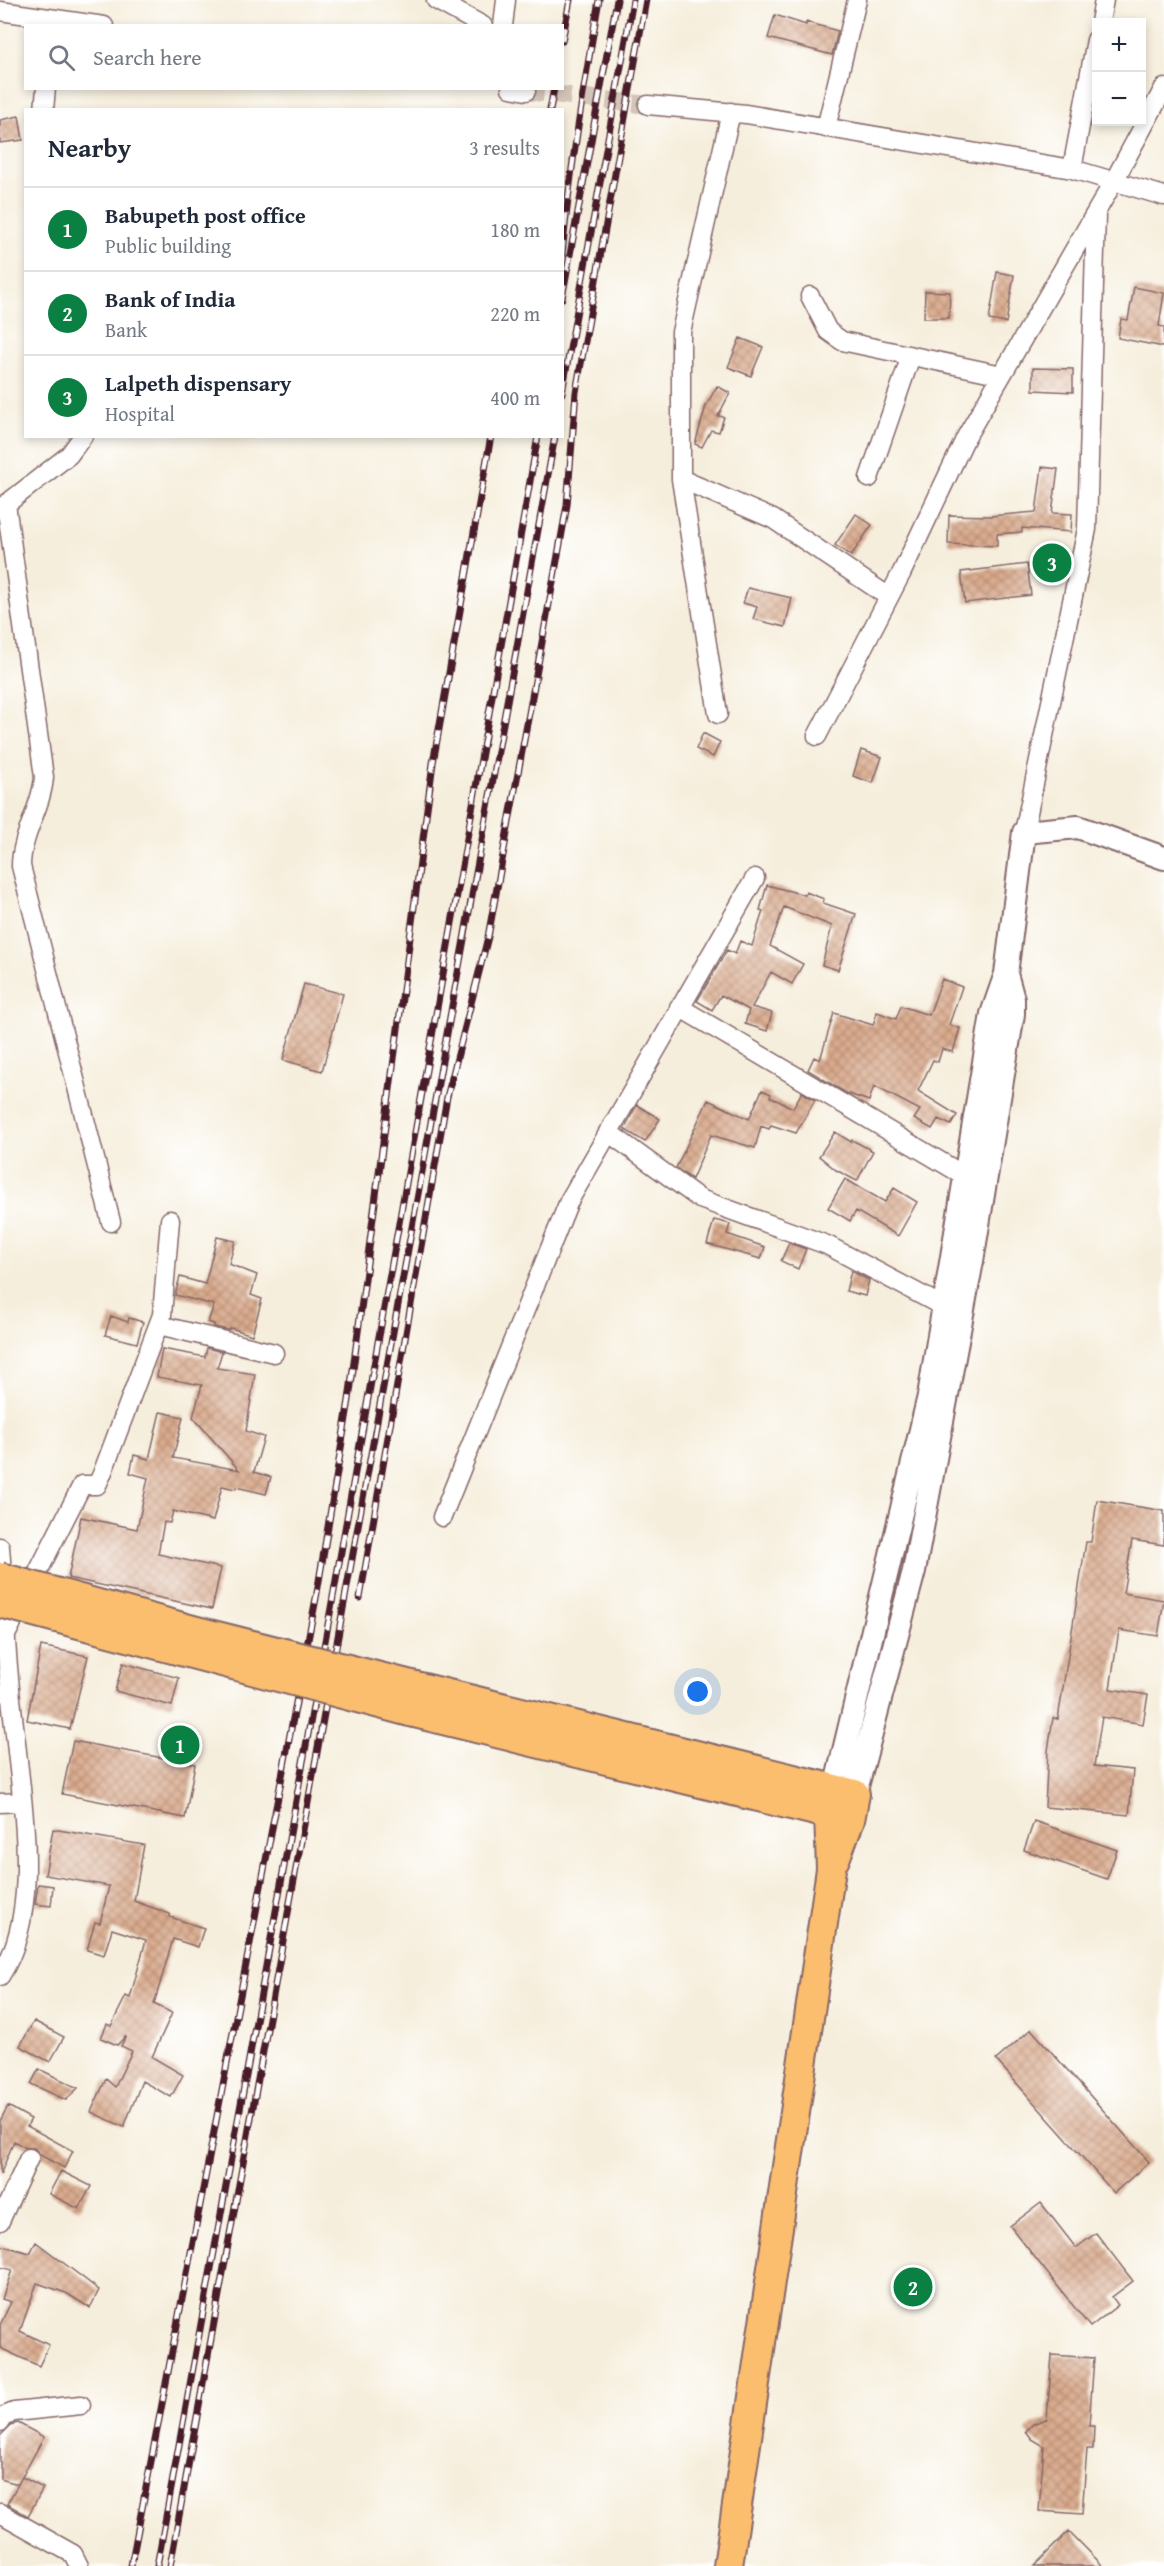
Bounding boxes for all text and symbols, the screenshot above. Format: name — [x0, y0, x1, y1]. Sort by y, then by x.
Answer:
map controls — [1092, 18, 1146, 126]
button: + — [1092, 18, 1146, 72]
search box — [24, 24, 564, 90]
icon: search — [45, 41, 78, 74]
text: Search here — [93, 41, 202, 73]
button: − — [1092, 72, 1146, 126]
text: Nearby — [48, 128, 131, 167]
text: 3 results — [469, 133, 540, 162]
text: Babupeth post office — [105, 199, 306, 231]
text: 1 — [62, 215, 73, 244]
text: 180 m — [490, 215, 540, 244]
text: Public building — [105, 231, 231, 260]
text: Bank of India — [105, 283, 236, 315]
text: 2 — [62, 299, 73, 328]
text: 220 m — [490, 299, 540, 328]
text: Bank — [105, 315, 147, 344]
text: Lalpeth dispensary — [105, 367, 291, 399]
text: 3 — [62, 383, 73, 412]
text: 400 m — [490, 383, 540, 412]
text: Hospital — [105, 399, 175, 428]
pin: 3 — [1032, 540, 1072, 586]
your location — [683, 1677, 712, 1706]
pin: 1 — [160, 1722, 200, 1768]
pin: 2 — [894, 2264, 932, 2310]

